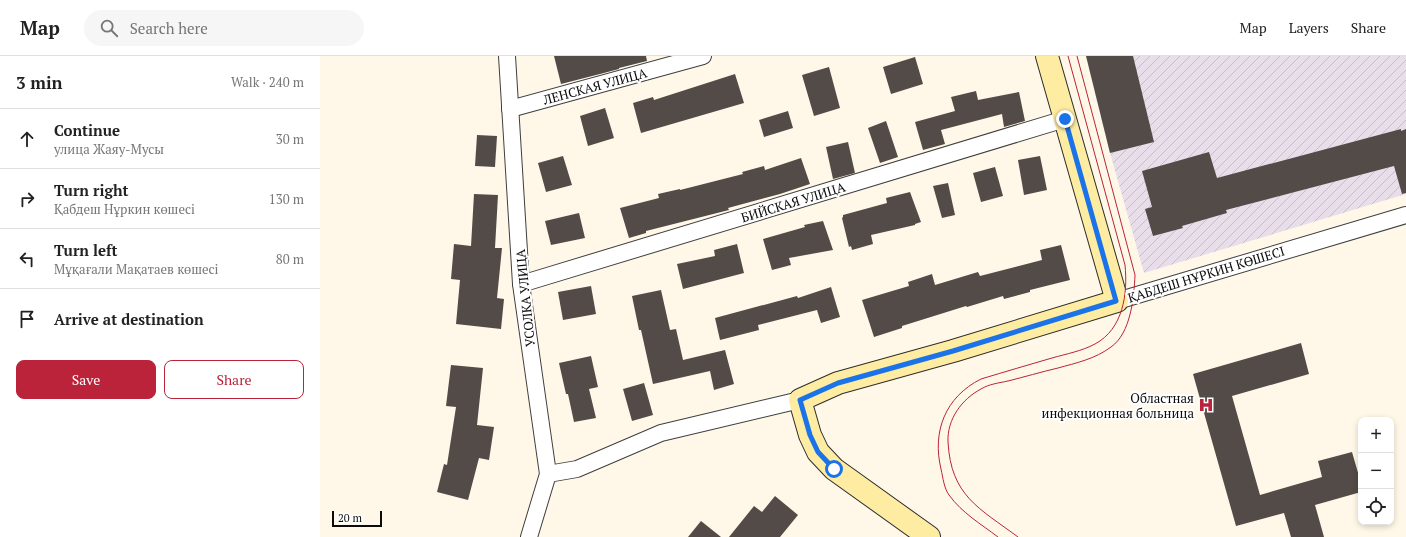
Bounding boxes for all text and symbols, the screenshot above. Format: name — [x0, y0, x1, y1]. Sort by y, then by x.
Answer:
search box — [84, 10, 364, 46]
text: Map — [20, 15, 60, 40]
icon: search — [98, 17, 120, 39]
text: Search here — [130, 18, 208, 38]
text: Map — [1240, 18, 1267, 37]
text: Layers — [1289, 18, 1329, 37]
text: Share — [1351, 18, 1386, 37]
street label: ЛЕНСКАЯ УЛИЦА — [540, 63, 649, 109]
text: 3 min — [16, 71, 63, 94]
text: Walk · 240 m — [231, 73, 304, 91]
route end — [1056, 110, 1074, 128]
text: Continue — [54, 120, 120, 140]
icon: ahead — [16, 128, 38, 150]
text: 30 m — [276, 130, 304, 148]
text: улица Жаяу-Мусы — [54, 140, 164, 158]
street label: БИЙСКАЯ УЛИЦА — [739, 178, 847, 226]
text: Turn right — [54, 180, 129, 200]
icon: right — [16, 188, 38, 210]
text: 130 m — [269, 190, 304, 208]
text: Қабдеш Нұркин көшесі — [54, 200, 195, 218]
text: Turn left — [54, 240, 118, 260]
street label: ҚАБДЕШ НҰРКИН КӨШЕСІ — [1125, 242, 1287, 306]
icon: left — [16, 248, 38, 270]
street label: УСОЛКА УЛИЦА — [511, 248, 539, 348]
text: 80 m — [276, 250, 304, 268]
text: Мұқағали Мақатаев көшесі — [54, 260, 219, 278]
icon: arrive — [16, 308, 38, 330]
text: Arrive at destination — [54, 309, 204, 329]
button: Save — [16, 360, 156, 399]
button: Share — [164, 360, 304, 399]
place label: Областная инфекционная больница — [1041, 389, 1194, 422]
hospital icon: Областная инфекционная больница — [1197, 396, 1215, 414]
map controls — [1358, 417, 1394, 525]
button: + — [1358, 417, 1394, 453]
button: − — [1358, 453, 1394, 489]
route start — [825, 460, 843, 478]
button: locate — [1358, 489, 1394, 525]
scale bar — [332, 509, 382, 528]
text: 20 m — [338, 511, 362, 525]

